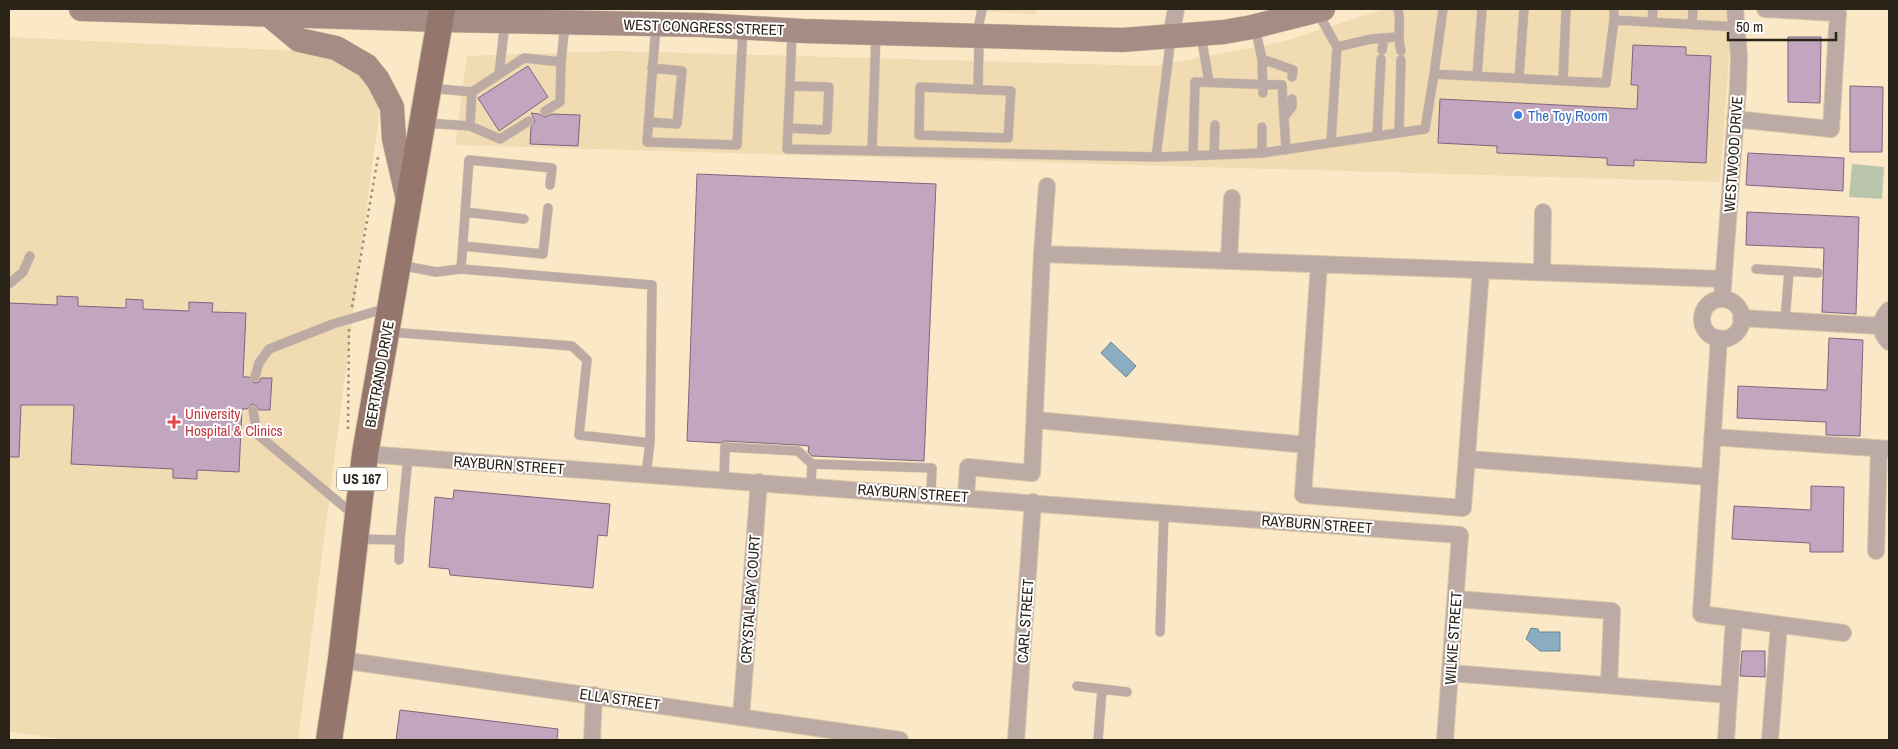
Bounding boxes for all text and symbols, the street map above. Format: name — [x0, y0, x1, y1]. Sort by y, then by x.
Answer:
scale bar — [1728, 10, 1836, 42]
street label: WEST CONGRESS STREET — [623, 14, 785, 40]
text: 50 m — [1736, 16, 1763, 37]
street label: WESTWOOD DRIVE — [1718, 95, 1748, 213]
place label: The Toy Room — [1528, 105, 1608, 126]
marker: The Toy Room — [1512, 109, 1524, 121]
street label: BERTRAND DRIVE — [359, 319, 399, 429]
place label: University Hospital & Clinics — [185, 403, 283, 441]
marker: University Hospital & Clinics — [167, 415, 181, 429]
street label: RAYBURN STREET — [453, 451, 566, 479]
road number: US 167 — [337, 468, 387, 490]
street label: RAYBURN STREET — [857, 479, 970, 507]
street label: RAYBURN STREET — [1261, 510, 1374, 538]
street label: CRYSTAL BAY COURT — [735, 533, 765, 664]
street label: CARL STREET — [1012, 578, 1038, 664]
street label: WILKIE STREET — [1439, 590, 1467, 685]
street label: ELLA STREET — [578, 683, 662, 715]

